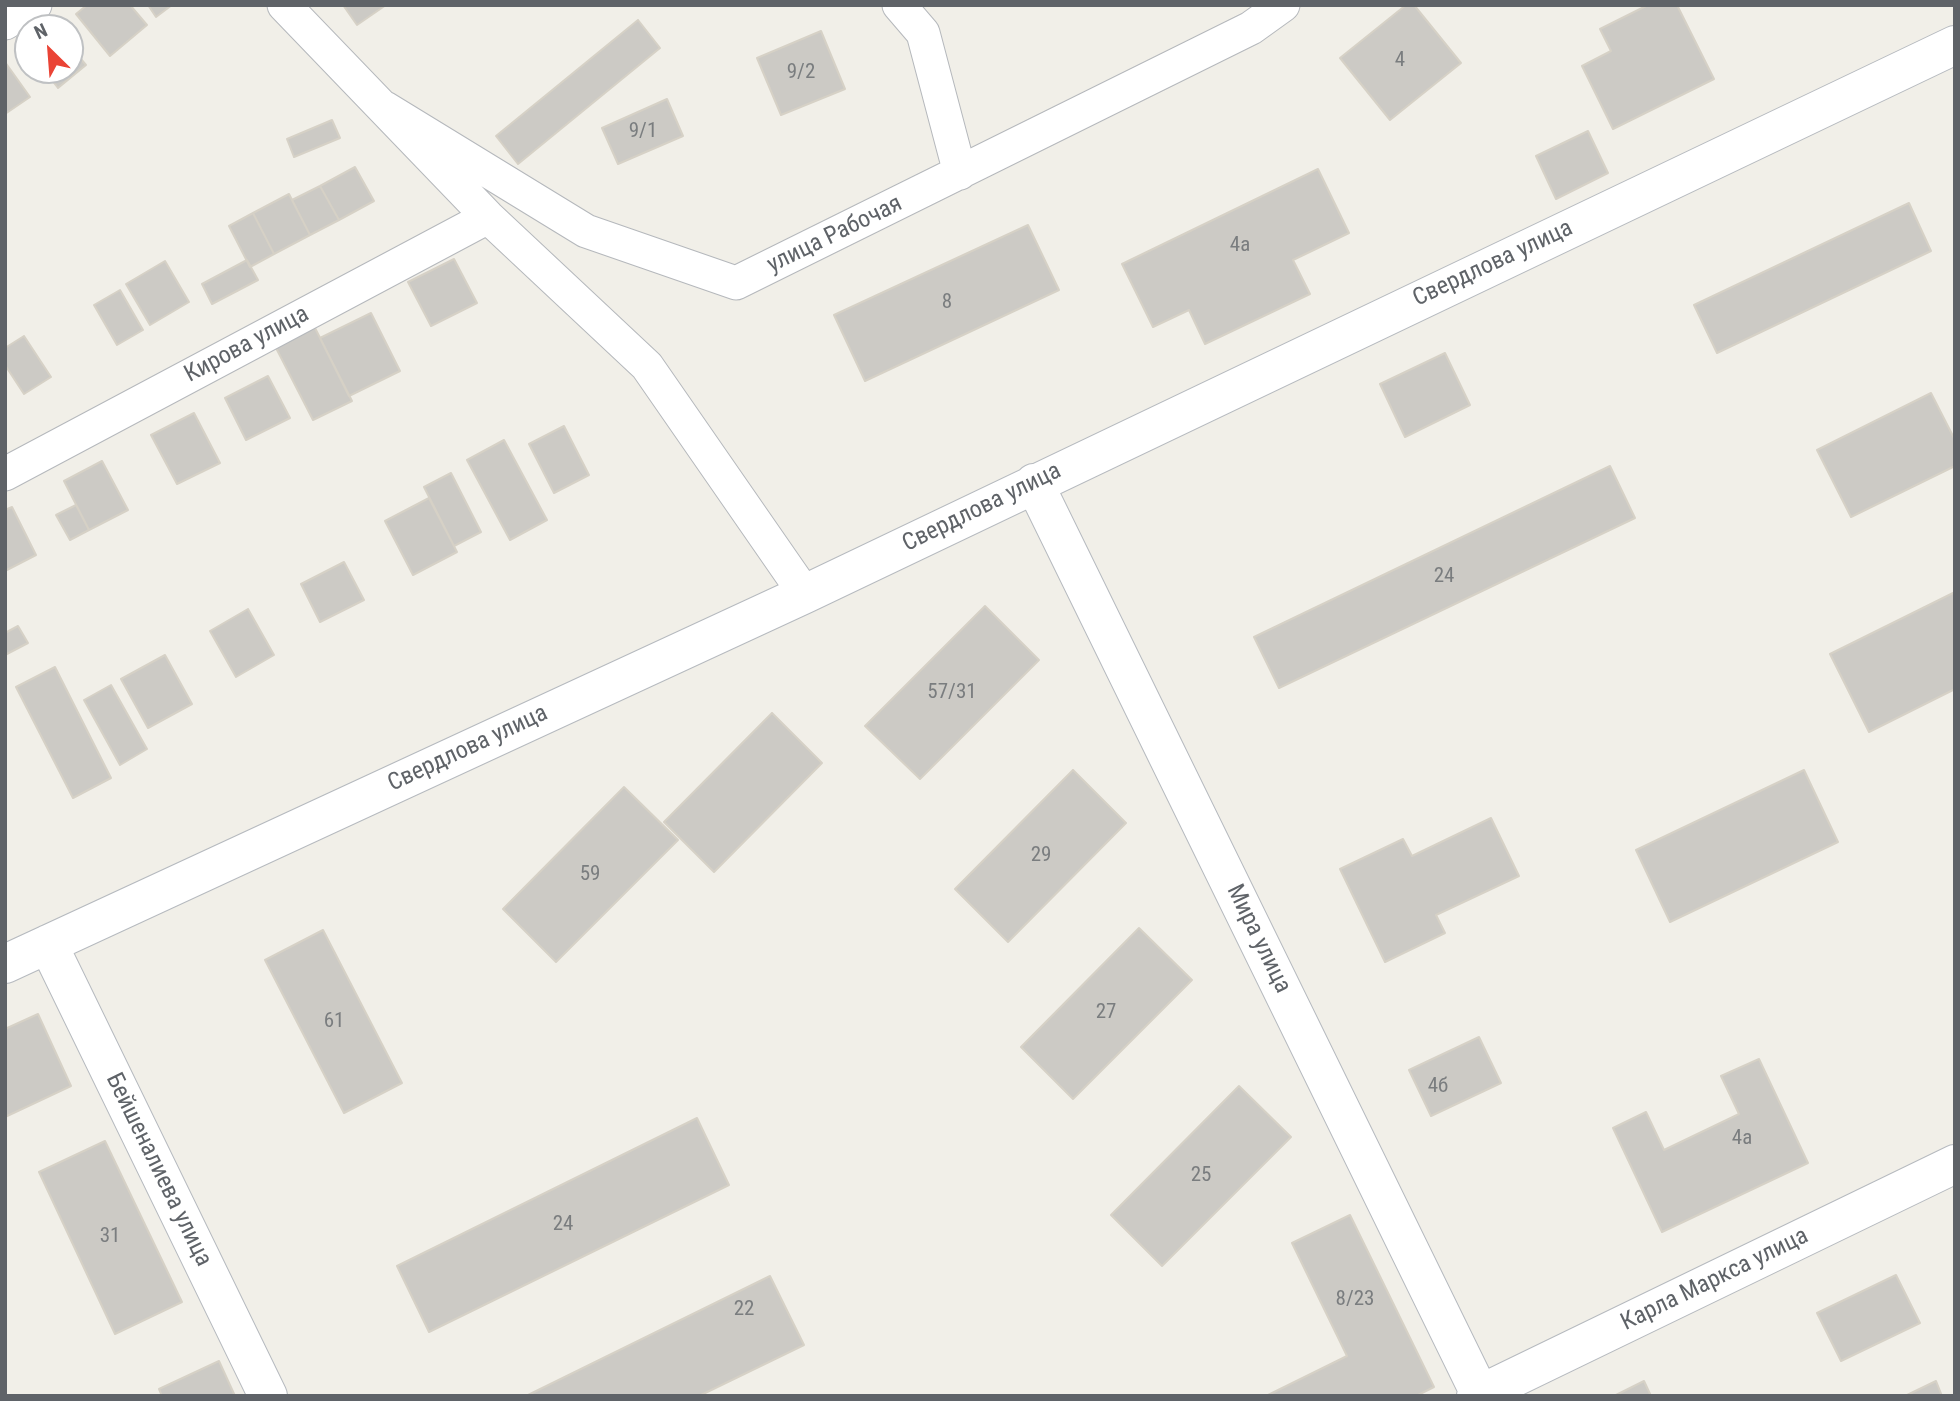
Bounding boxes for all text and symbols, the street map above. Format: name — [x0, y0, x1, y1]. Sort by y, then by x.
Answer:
north arrow — [14, 14, 84, 84]
text: N — [31, 18, 51, 44]
house number: 4 — [1395, 48, 1405, 74]
house number: 9/2 — [787, 60, 815, 86]
house number: 9/1 — [629, 119, 657, 145]
street label: улица Рабочая — [763, 190, 907, 280]
street label: Свердлова улица — [1409, 214, 1577, 314]
house number: 4a — [1230, 233, 1250, 259]
house number: 8 — [942, 290, 952, 316]
street label: Кирова улица — [180, 300, 314, 390]
street label: Свердлова улица — [898, 457, 1066, 559]
house number: 24 — [1434, 564, 1454, 590]
house number: 57/31 — [927, 680, 977, 706]
street label: Свердлова улица — [384, 699, 552, 799]
house number: 29 — [1031, 843, 1051, 869]
house number: 59 — [580, 862, 600, 888]
street label: Мира улица — [1219, 880, 1297, 998]
house number: 27 — [1096, 1000, 1116, 1026]
house number: 61 — [324, 1009, 344, 1035]
street label: Бейшеналиева улица — [99, 1069, 217, 1271]
house number: 4б — [1428, 1074, 1448, 1100]
house number: 4а — [1732, 1126, 1752, 1152]
house number: 25 — [1191, 1163, 1211, 1189]
house number: 24 — [553, 1212, 573, 1238]
street label: Карла Маркса улица — [1617, 1222, 1813, 1338]
house number: 31 — [100, 1224, 120, 1250]
house number: 8/23 — [1336, 1287, 1374, 1313]
house number: 22 — [734, 1297, 754, 1323]

